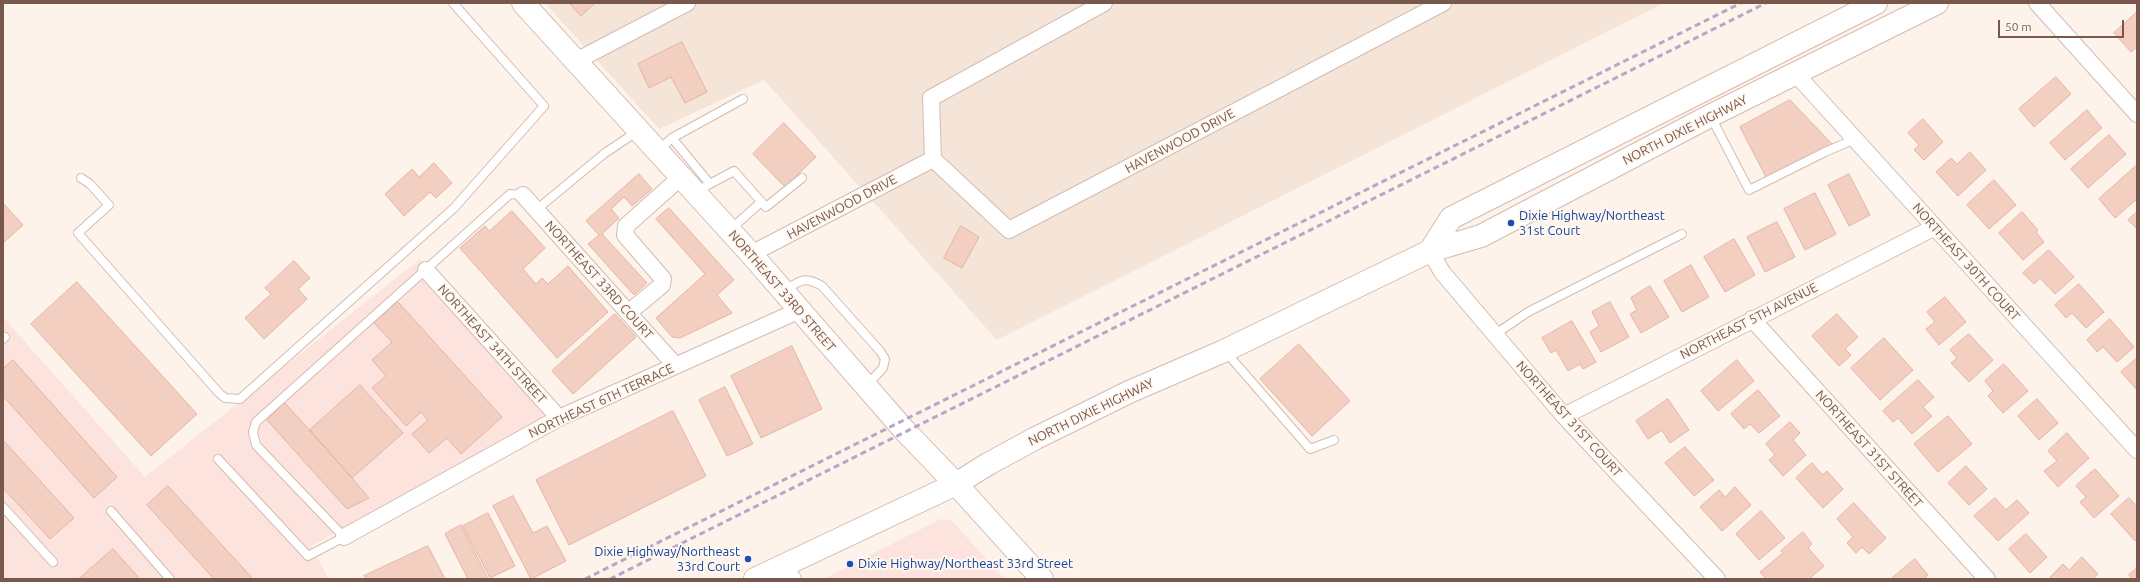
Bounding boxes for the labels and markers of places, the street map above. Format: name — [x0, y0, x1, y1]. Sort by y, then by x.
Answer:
place label: Dixie Highway/Northeast 31st Court — [1519, 208, 1665, 239]
marker: Dixie Highway/Northeast 31st Court — [1506, 218, 1516, 228]
place label: Dixie Highway/Northeast 33rd Court — [594, 544, 740, 575]
marker: Dixie Highway/Northeast 33rd Court — [743, 554, 753, 564]
place label: Dixie Highway/Northeast 33rd Street — [858, 556, 1073, 572]
marker: Dixie Highway/Northeast 33rd Street — [845, 559, 855, 569]

